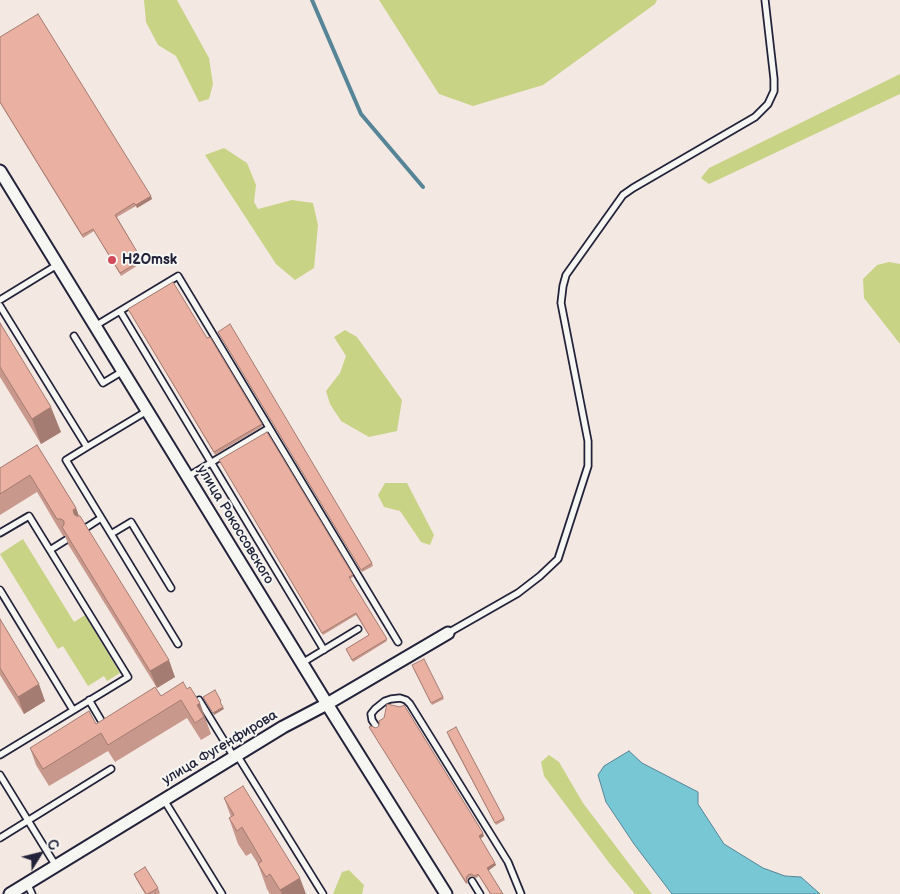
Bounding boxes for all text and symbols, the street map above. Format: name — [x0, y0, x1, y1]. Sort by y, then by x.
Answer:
place label: H2Omsk — [122, 252, 177, 268]
marker: H2Omsk — [106, 254, 118, 266]
street label: улица Рокоссовского — [193, 463, 277, 587]
street label: улица Фугенфирова — [159, 707, 281, 789]
north arrow — [15, 829, 65, 879]
text: С — [43, 836, 62, 854]

